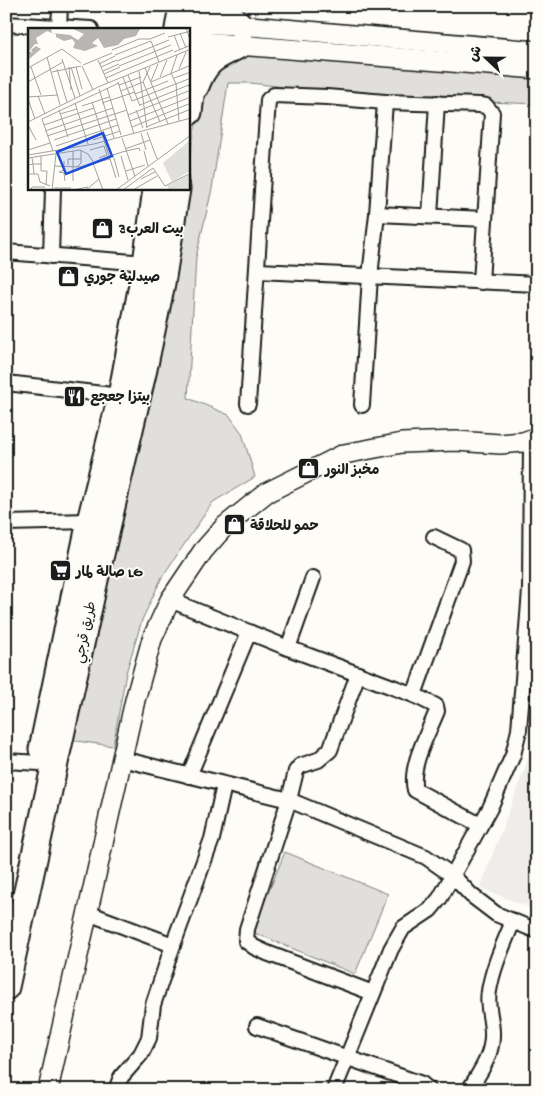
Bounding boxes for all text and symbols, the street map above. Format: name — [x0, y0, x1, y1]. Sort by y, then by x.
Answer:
inset map — [28, 28, 190, 190]
north arrow — [460, 32, 510, 82]
text: ش — [465, 44, 487, 64]
shop icon: بيت العرب3 — [91, 216, 115, 240]
place label: بيت العرب3 — [118, 222, 184, 239]
shop icon: صيدلية جوري — [56, 264, 80, 288]
place label: صيدلية جوري — [84, 270, 160, 287]
restaurant icon: بيتزا جعجع — [62, 384, 86, 408]
place label: بيتزا جعجع — [90, 390, 150, 407]
shop icon: مخبز النور — [297, 457, 321, 481]
place label: مخبز النور — [323, 463, 379, 480]
shop icon: حمو للحلاقة — [222, 513, 246, 537]
place label: حمو للحلاقة — [250, 518, 319, 536]
supermarket icon: صالة لمار LG — [48, 559, 72, 583]
place label: صالة لمار LG — [74, 565, 143, 582]
street label: طريق قرجي — [72, 600, 103, 665]

